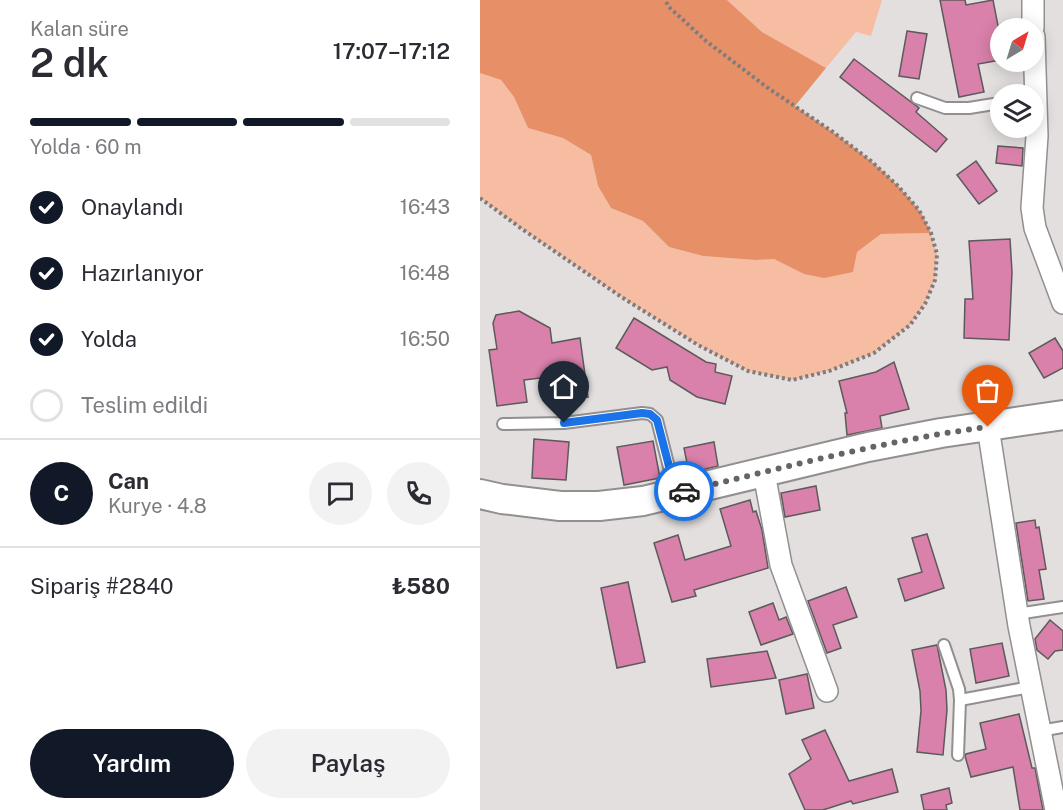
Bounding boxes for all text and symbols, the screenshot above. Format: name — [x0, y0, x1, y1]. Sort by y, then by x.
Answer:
text: Kalan süre — [30, 17, 129, 41]
north arrow — [990, 18, 1044, 72]
map controls — [990, 18, 1044, 138]
text: 17:07–17:12 — [333, 38, 450, 64]
text: 2 dk — [30, 40, 109, 86]
button: layers — [990, 84, 1044, 138]
text: Yolda · 60 m — [30, 135, 142, 159]
icon: check — [30, 191, 63, 224]
text: Onaylandı — [81, 194, 183, 220]
text: 16:43 — [400, 195, 450, 219]
icon: check — [30, 257, 63, 290]
text: Hazırlanıyor — [81, 260, 204, 286]
text: 16:48 — [400, 261, 450, 285]
icon: check — [30, 323, 63, 356]
text: Yolda — [81, 326, 137, 352]
text: 16:50 — [400, 327, 450, 351]
pin — [538, 361, 589, 423]
pin — [962, 365, 1013, 427]
icon: home — [547, 370, 580, 403]
icon: bag — [971, 374, 1004, 407]
text: Teslim edildi — [81, 392, 208, 418]
courier — [654, 461, 714, 521]
button: chat — [309, 462, 372, 525]
button: phone — [387, 462, 450, 525]
text: Can — [108, 468, 149, 494]
icon: car — [668, 475, 701, 508]
text: C — [54, 480, 69, 506]
text: Kurye · 4.8 — [108, 494, 207, 518]
text: Sipariş #2840 — [30, 573, 174, 599]
text: ₺580 — [392, 573, 450, 599]
button: Yardım — [30, 729, 234, 798]
button: Paylaş — [246, 729, 450, 798]

